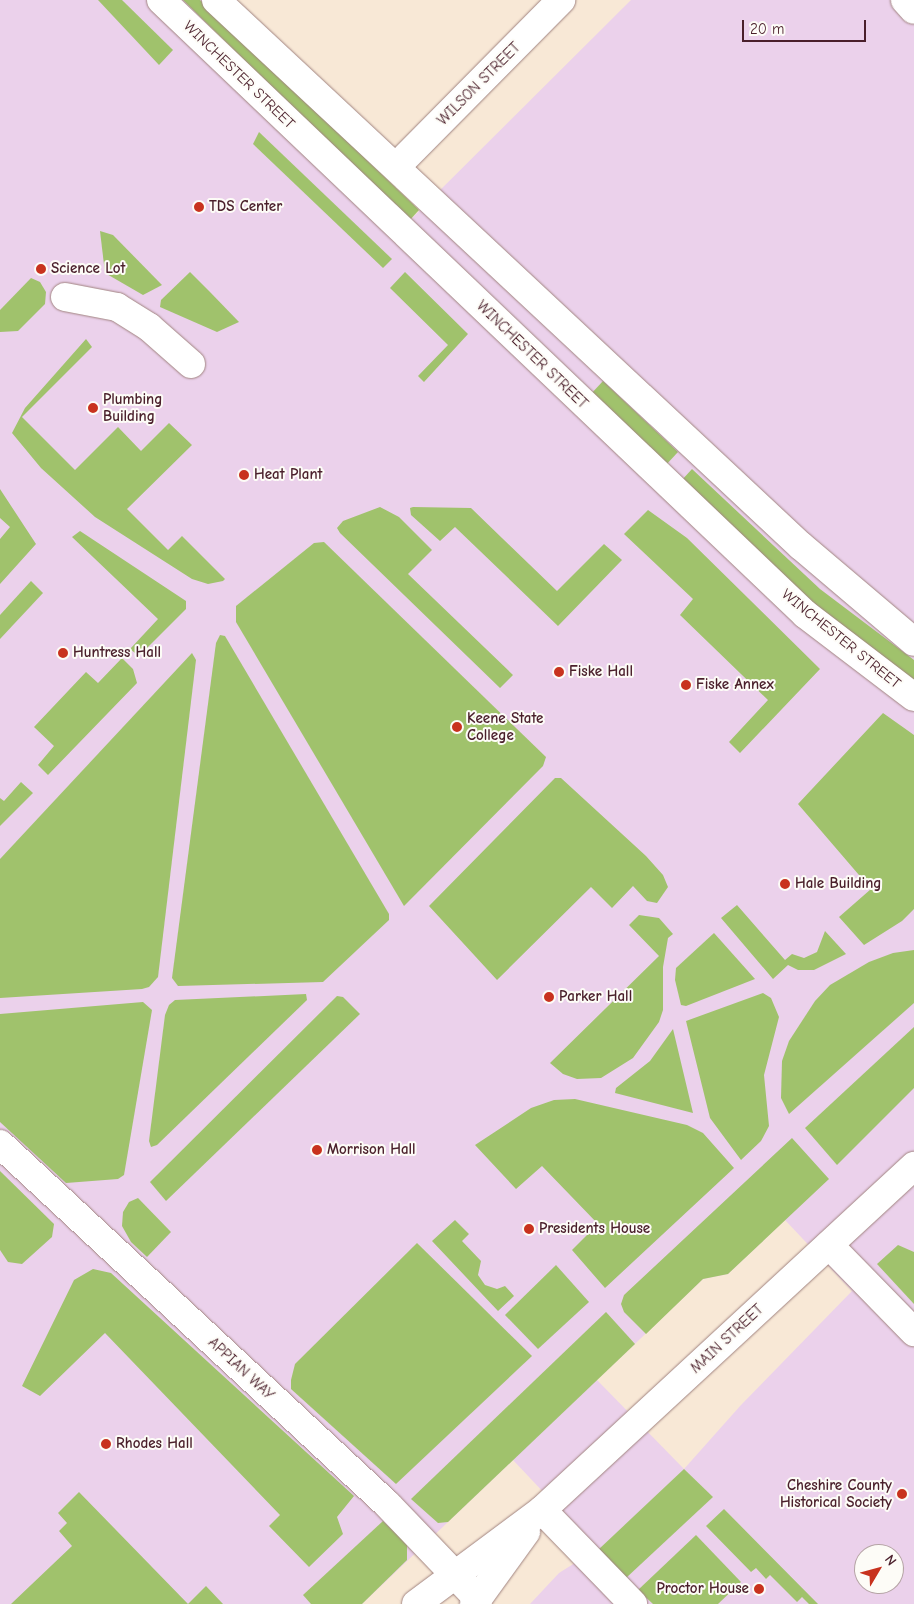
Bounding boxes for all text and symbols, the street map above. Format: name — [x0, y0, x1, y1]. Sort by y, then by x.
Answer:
scale bar — [744, 10, 868, 42]
street label: WINCHESTER STREET — [180, 17, 298, 133]
text: 20 m — [750, 20, 784, 38]
street label: WILSON STREET — [434, 39, 524, 129]
place label: TDS Center — [209, 198, 282, 216]
marker: TDS Center — [193, 201, 205, 213]
place label: Science Lot — [51, 260, 125, 278]
marker: Science Lot — [35, 263, 47, 275]
street label: WINCHESTER STREET — [473, 297, 591, 413]
place label: Plumbing Building — [103, 390, 162, 425]
marker: Plumbing Building — [87, 402, 99, 414]
place label: Heat Plant — [254, 466, 322, 484]
marker: Heat Plant — [238, 469, 250, 481]
street label: WINCHESTER STREET — [778, 585, 904, 693]
place label: Huntress Hall — [73, 644, 161, 662]
marker: Huntress Hall — [57, 647, 69, 659]
place label: Fiske Hall — [569, 663, 633, 681]
marker: Fiske Hall — [553, 666, 565, 678]
place label: Fiske Annex — [696, 676, 774, 694]
marker: Fiske Annex — [680, 679, 692, 691]
place label: Keene State College — [467, 709, 543, 744]
marker: Keene State College — [451, 721, 463, 733]
place label: Hale Building — [795, 875, 882, 893]
marker: Hale Building — [779, 878, 791, 890]
place label: Parker Hall — [559, 988, 632, 1006]
marker: Parker Hall — [543, 991, 555, 1003]
place label: Morrison Hall — [327, 1141, 416, 1159]
marker: Morrison Hall — [311, 1144, 323, 1156]
place label: Presidents House — [539, 1220, 650, 1238]
marker: Presidents House — [523, 1223, 535, 1235]
street label: MAIN STREET — [687, 1301, 767, 1377]
street label: APPIAN WAY — [204, 1334, 278, 1404]
place label: Rhodes Hall — [116, 1435, 193, 1453]
marker: Rhodes Hall — [100, 1438, 112, 1450]
place label: Cheshire County Historical Society — [780, 1476, 892, 1511]
marker: Cheshire County Historical Society — [896, 1488, 908, 1500]
north arrow — [854, 1544, 904, 1594]
text: N — [881, 1552, 900, 1569]
place label: Proctor House — [656, 1580, 749, 1598]
marker: Proctor House — [753, 1583, 765, 1595]

